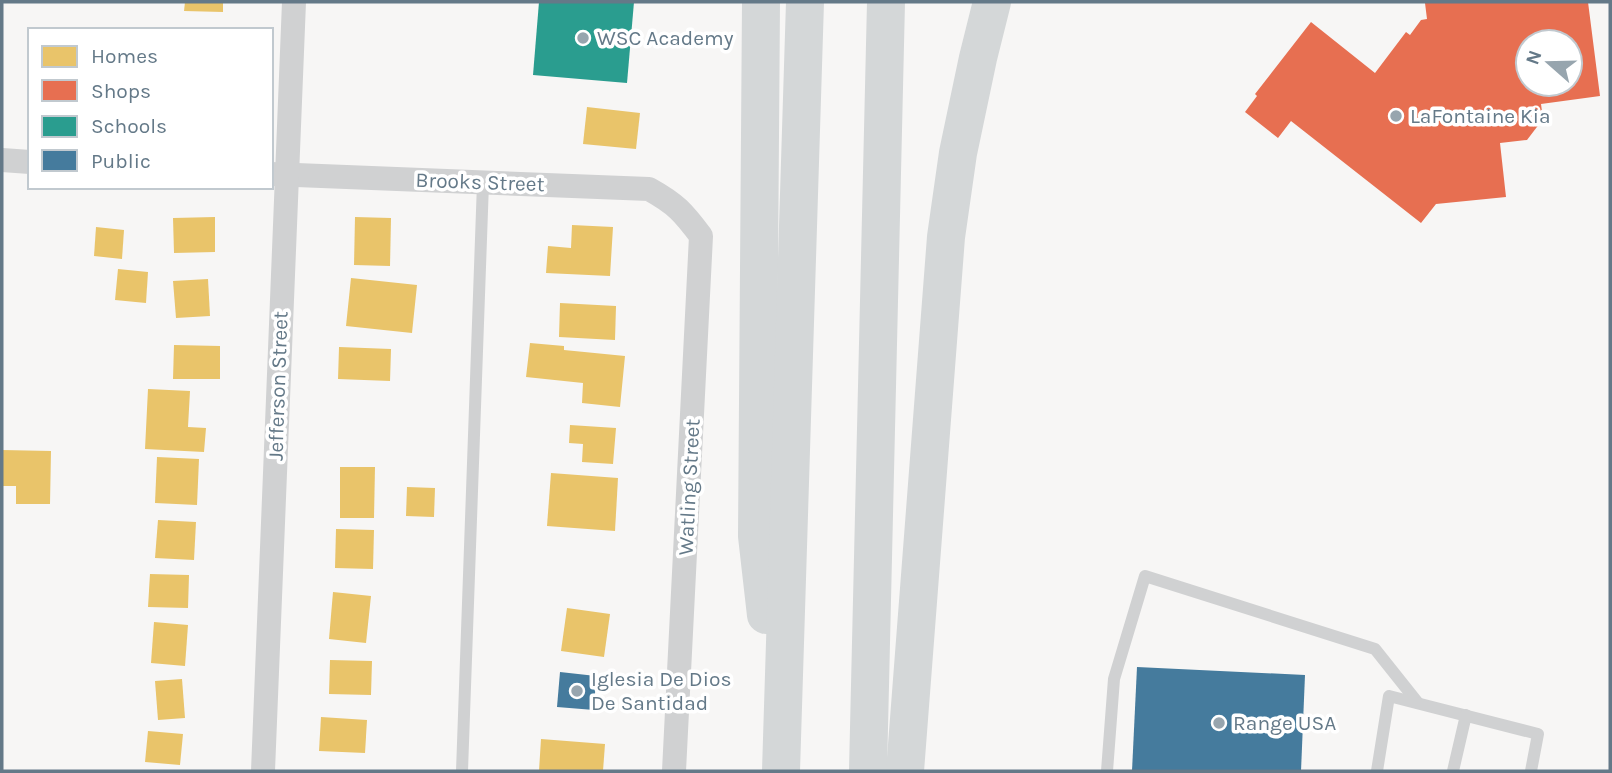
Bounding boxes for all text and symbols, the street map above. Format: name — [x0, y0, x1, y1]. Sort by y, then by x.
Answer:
place label: WSC Academy — [597, 26, 734, 50]
legend — [28, 28, 273, 189]
north arrow — [1514, 28, 1584, 98]
marker: WSC Academy — [575, 30, 591, 46]
text: Homes — [91, 44, 158, 68]
text: N — [1521, 47, 1547, 68]
text: Shops — [91, 79, 151, 103]
place label: LaFontaine Kia — [1410, 104, 1551, 128]
marker: LaFontaine Kia — [1388, 108, 1404, 124]
text: Schools — [91, 114, 167, 138]
text: Public — [91, 149, 151, 173]
street label: Brooks Street — [415, 168, 545, 196]
street label: Jefferson Street — [263, 311, 293, 461]
street label: Watling Street — [673, 418, 705, 556]
place label: Iglesia De Dios De Santidad — [591, 667, 732, 715]
marker: Iglesia De Dios De Santidad — [569, 683, 585, 699]
place label: Range USA — [1233, 711, 1336, 735]
marker: Range USA — [1211, 715, 1227, 731]

